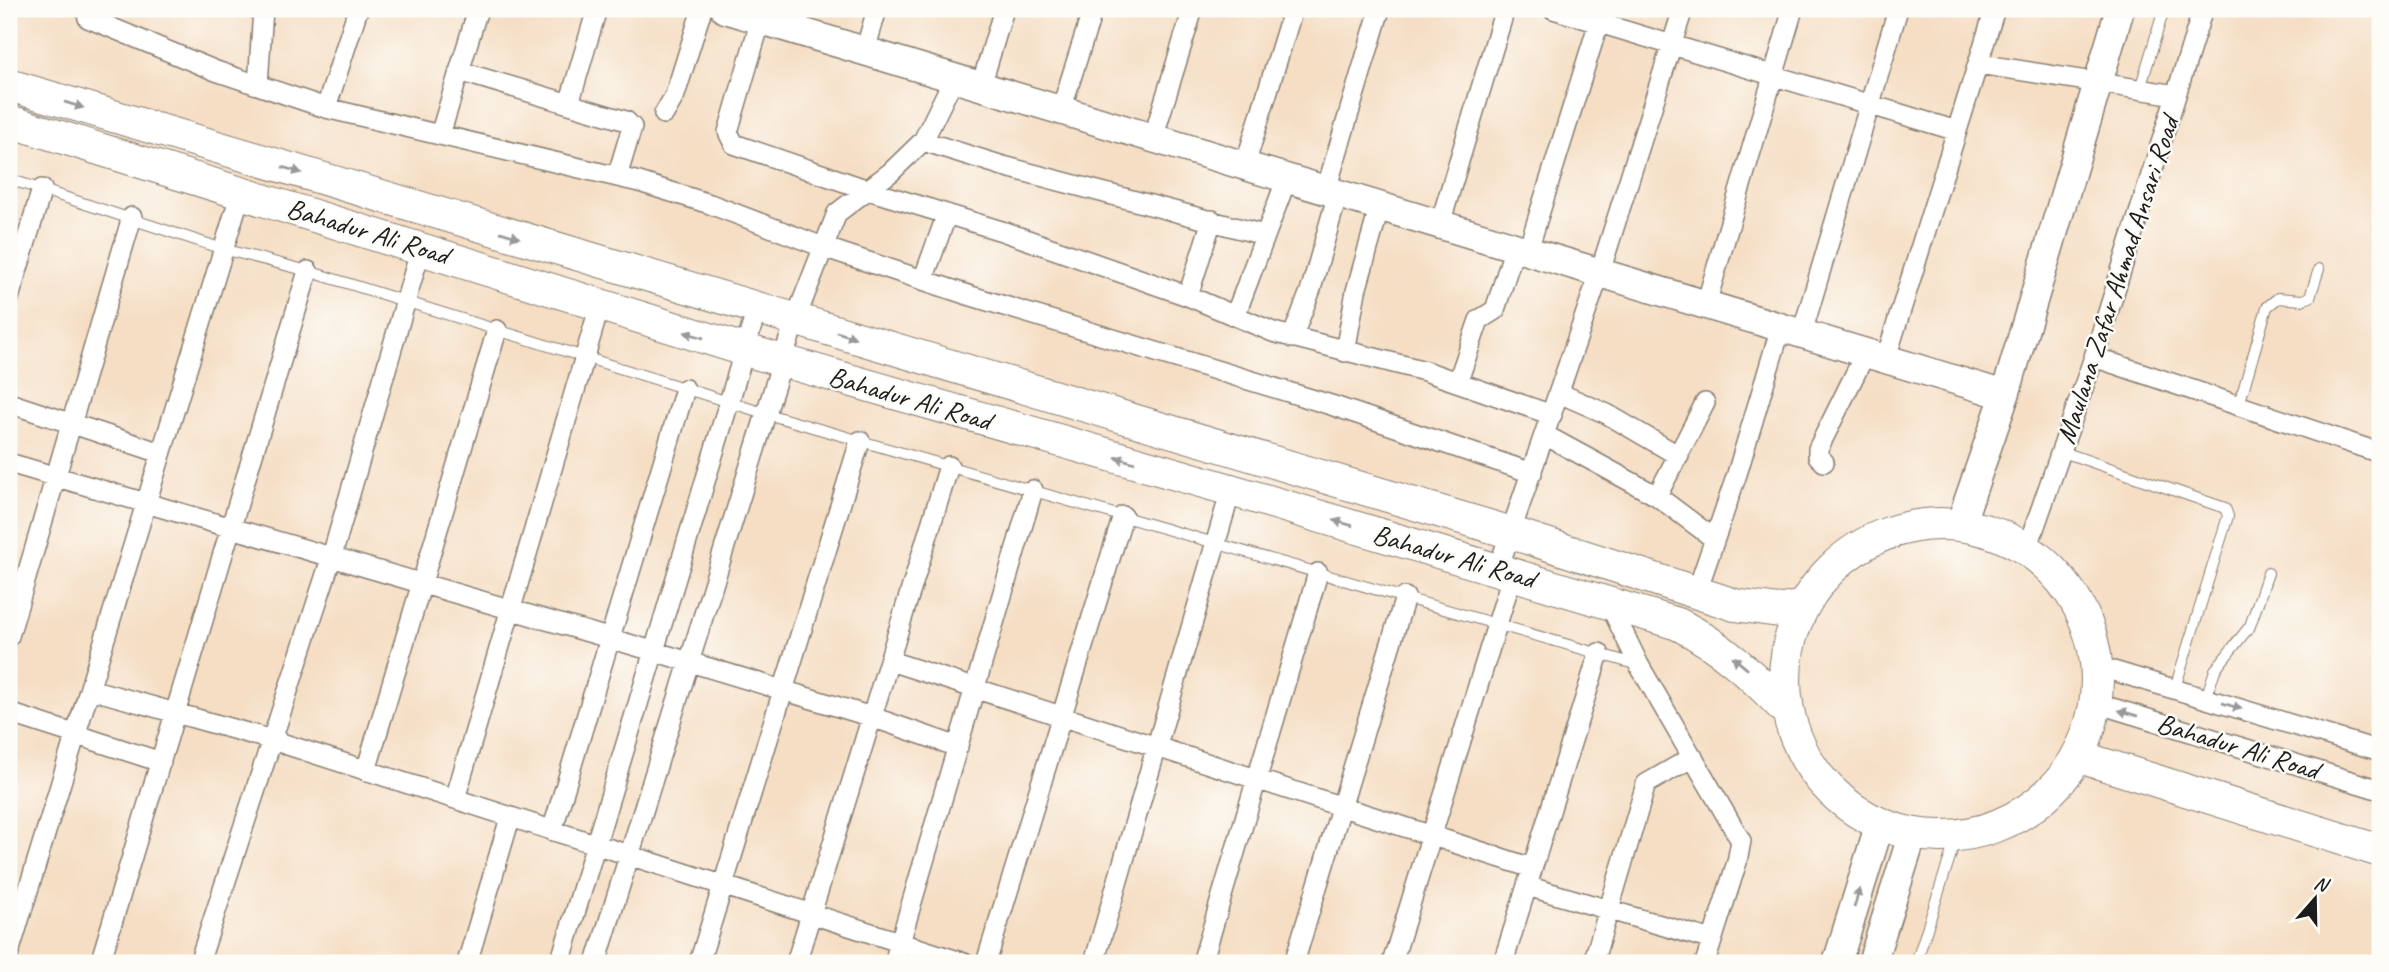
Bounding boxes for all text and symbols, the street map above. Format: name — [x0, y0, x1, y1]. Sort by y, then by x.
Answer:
one-way arrow — [64, 100, 85, 110]
street label: Maulana Zafar Ahmad Ansari Road — [2048, 108, 2188, 448]
one-way arrow — [282, 165, 303, 175]
street label: Bahadur Ali Road — [283, 190, 457, 273]
one-way arrow — [500, 230, 521, 240]
one-way arrow — [684, 329, 705, 339]
one-way arrow — [835, 330, 856, 340]
street label: Bahadur Ali Road — [825, 358, 999, 439]
one-way arrow — [1114, 454, 1135, 464]
street label: Bahadur Ali Road — [1369, 516, 1543, 597]
one-way arrow — [1332, 518, 1353, 528]
one-way arrow — [1731, 655, 1749, 671]
one-way arrow — [2222, 701, 2243, 712]
street label: Bahadur Ali Road — [2153, 705, 2327, 788]
one-way arrow — [2117, 707, 2138, 717]
north arrow — [2280, 864, 2350, 934]
text: N — [2311, 871, 2333, 898]
one-way arrow — [1853, 887, 1863, 908]

